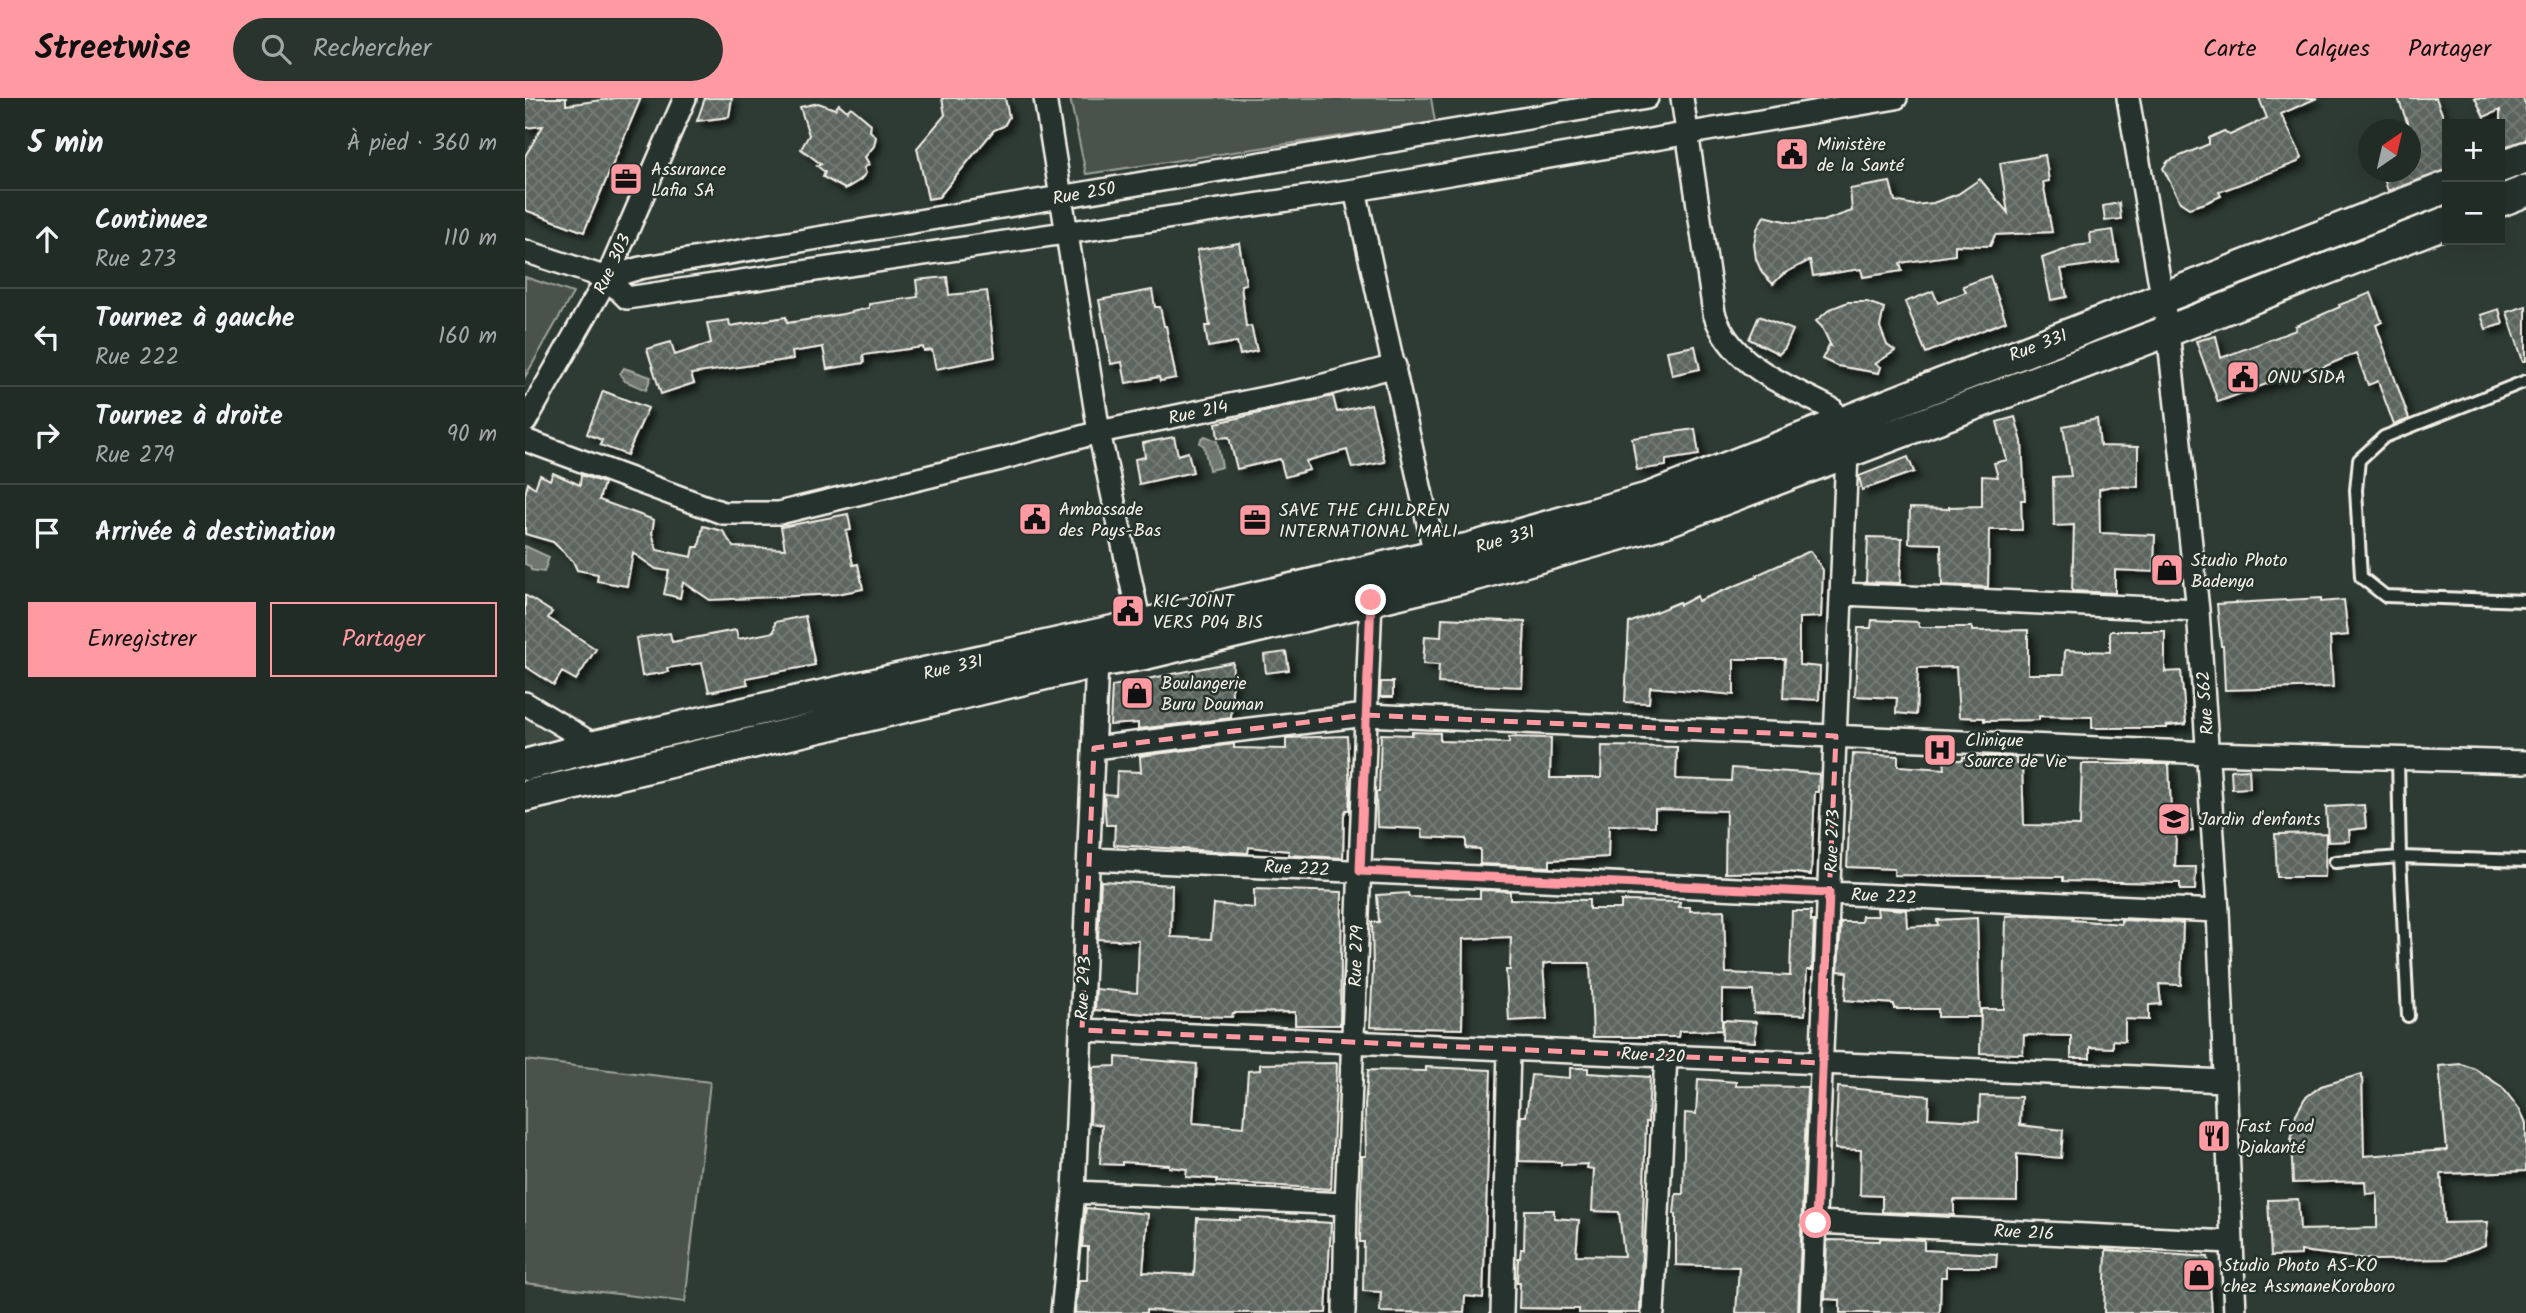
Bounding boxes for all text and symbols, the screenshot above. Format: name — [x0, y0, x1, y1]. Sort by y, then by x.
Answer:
search box — [233, 18, 723, 81]
text: Streetwise — [35, 23, 191, 76]
text: Rechercher — [313, 28, 431, 70]
icon: search — [257, 30, 295, 68]
text: Carte — [2203, 30, 2257, 69]
text: Calques — [2295, 30, 2370, 69]
text: Partager — [2408, 30, 2491, 69]
north arrow — [2358, 119, 2421, 182]
map controls — [2442, 119, 2505, 245]
button: + — [2442, 119, 2505, 182]
text: 5 min — [28, 120, 104, 168]
text: À pied · 360 m — [347, 126, 497, 162]
place label: Ministère de la Santé — [1817, 131, 1905, 181]
public building icon: Ministère de la Santé — [1773, 135, 1811, 173]
place label: Assurance Lafia SA — [651, 156, 726, 206]
office icon: Assurance Lafia SA — [607, 160, 645, 198]
street label: Rue 250 — [1050, 175, 1118, 214]
button: − — [2442, 182, 2505, 245]
text: Continuez — [95, 200, 208, 242]
icon: ahead — [28, 220, 66, 258]
text: 110 m — [444, 221, 497, 257]
street label: Rue 303 — [587, 229, 640, 300]
text: Rue 273 — [95, 242, 176, 278]
text: Tournez à gauche — [95, 298, 295, 340]
icon: left — [28, 318, 66, 356]
text: 160 m — [438, 319, 497, 355]
street label: Rue 331 — [2005, 322, 2072, 371]
text: Rue 222 — [95, 340, 179, 376]
public building icon: ONU SIDA — [2224, 358, 2262, 396]
place label: ONU SIDA — [2267, 364, 2346, 393]
street label: Rue 214 — [1166, 393, 1231, 434]
text: Tournez à droite — [95, 396, 283, 438]
icon: right — [28, 416, 66, 454]
text: 90 m — [447, 417, 497, 453]
text: Rue 279 — [95, 438, 174, 474]
place label: Ambassade des Pays-Bas — [1059, 496, 1161, 546]
place label: SAVE THE CHILDREN INTERNATIONAL MALI — [1279, 497, 1458, 547]
public building icon: Ambassade des Pays-Bas — [1016, 500, 1054, 538]
office icon: SAVE THE CHILDREN INTERNATIONAL MALI — [1236, 501, 1274, 539]
text: Arrivée à destination — [95, 512, 336, 554]
icon: arrive — [28, 514, 66, 552]
street label: Rue 331 — [1472, 518, 1539, 563]
place label: Studio Photo Badenya — [2191, 547, 2288, 597]
shop icon: Studio Photo Badenya — [2148, 551, 2186, 589]
route end — [1355, 584, 1386, 615]
place label: K1C JOINT VERS P04 BIS — [1153, 588, 1263, 638]
public building icon: K1C JOINT VERS P04 BIS — [1109, 592, 1147, 630]
button: Enregistrer — [28, 602, 256, 677]
button: Partager — [270, 602, 497, 677]
street label: Rue 331 — [921, 648, 986, 689]
place label: Boulangerie Buru Douman — [1161, 670, 1264, 720]
street label: Rue 562 — [2190, 670, 2223, 736]
shop icon: Boulangerie Buru Douman — [1118, 674, 1156, 712]
place label: Clinique Source de Vie — [1965, 727, 2067, 777]
hospital icon: Clinique Source de Vie — [1921, 731, 1959, 769]
school or university icon: Jardin d'enfants — [2155, 800, 2193, 838]
place label: Jardin d'enfants — [2199, 806, 2321, 835]
street label: Rue 273 — [1818, 809, 1849, 873]
street label: Rue 222 — [1263, 853, 1331, 886]
street label: Rue 222 — [1850, 881, 1918, 914]
street label: Rue 279 — [1342, 924, 1373, 988]
street label: Rue 293 — [1068, 955, 1101, 1021]
street label: Rue 220 — [1620, 1040, 1686, 1073]
place label: Fast Food Djakanté — [2239, 1113, 2314, 1163]
restaurant icon: Fast Food Djakanté — [2195, 1117, 2233, 1155]
route start — [1800, 1207, 1831, 1238]
street label: Rue 216 — [1993, 1217, 2055, 1250]
place label: Studio Photo AS-KO chez AssmaneKoroboro — [2223, 1252, 2395, 1302]
shop icon: Studio Photo AS-KO chez AssmaneKoroboro — [2180, 1256, 2218, 1294]

